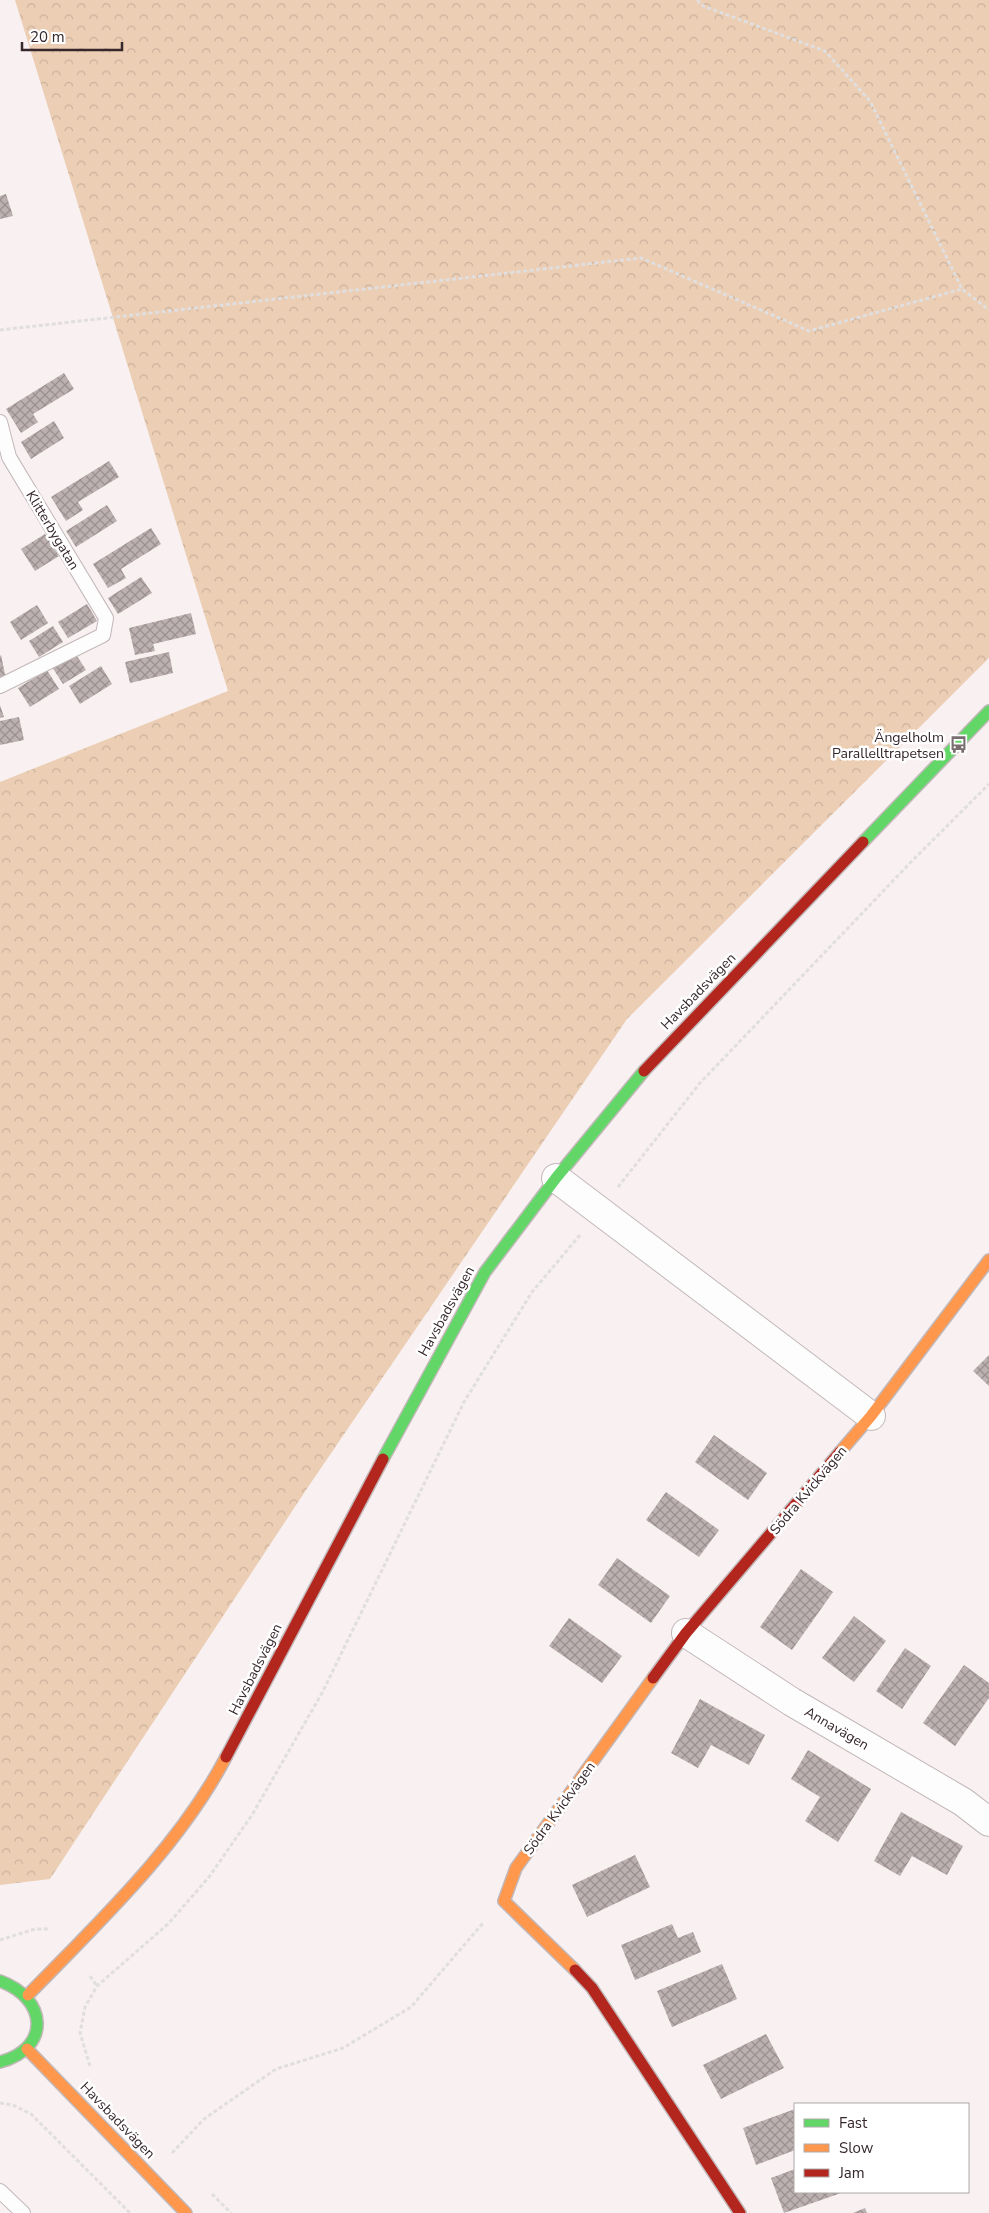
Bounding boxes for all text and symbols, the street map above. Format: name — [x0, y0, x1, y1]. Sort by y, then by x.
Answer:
scale bar — [22, 20, 122, 52]
text: 20 m — [30, 27, 65, 47]
street label: Klitterbygatan — [21, 487, 84, 573]
place label: Ängelholm Parallelltrapetsen — [832, 728, 944, 763]
bus stop icon: Ängelholm Parallelltrapetsen — [948, 735, 968, 755]
street label: Havsbadsvägen — [657, 949, 740, 1034]
street label: Havsbadsvägen — [414, 1263, 479, 1360]
street label: Södra Kvickvägen — [766, 1442, 851, 1539]
street label: Havsbadsvägen — [224, 1620, 287, 1718]
street label: Annavägen — [801, 1702, 872, 1755]
street label: Södra Kvickvägen — [519, 1758, 600, 1859]
street label: Havsbadsvägen — [76, 2078, 159, 2163]
legend — [794, 2103, 969, 2193]
text: Fast — [839, 2113, 868, 2133]
text: Slow — [839, 2138, 874, 2158]
text: Jam — [838, 2163, 865, 2183]

